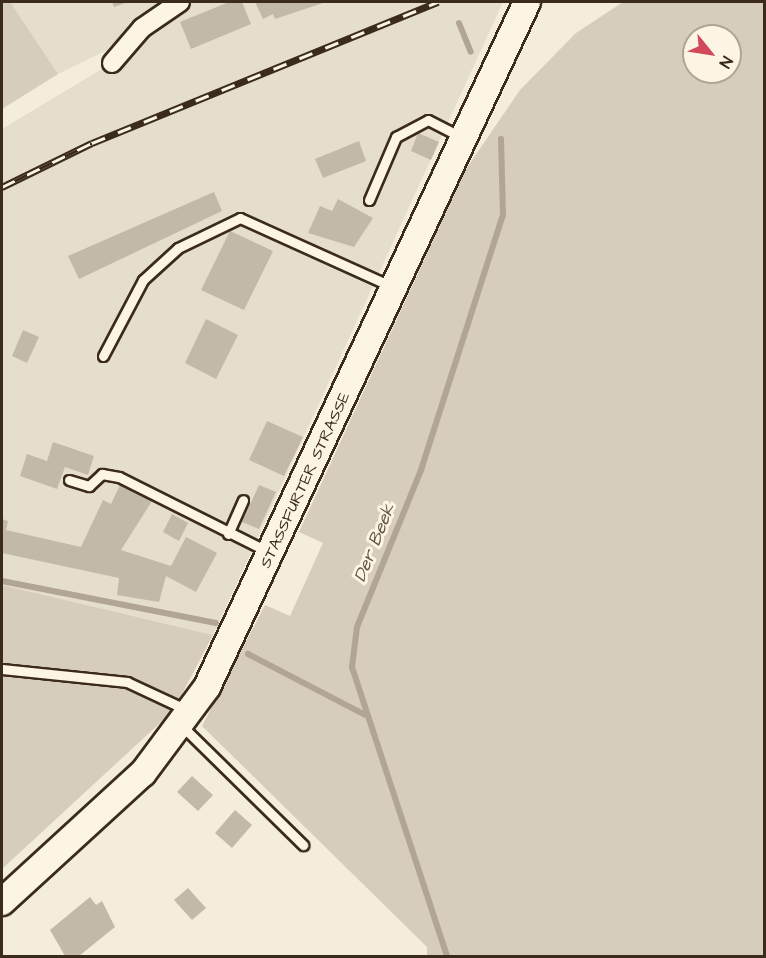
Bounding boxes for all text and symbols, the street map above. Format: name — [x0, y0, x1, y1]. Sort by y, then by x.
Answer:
north arrow — [682, 24, 742, 84]
text: N — [714, 52, 738, 72]
street label: STASSFURTER STRASSE — [256, 389, 354, 571]
water label: Der Beek — [350, 501, 400, 585]

